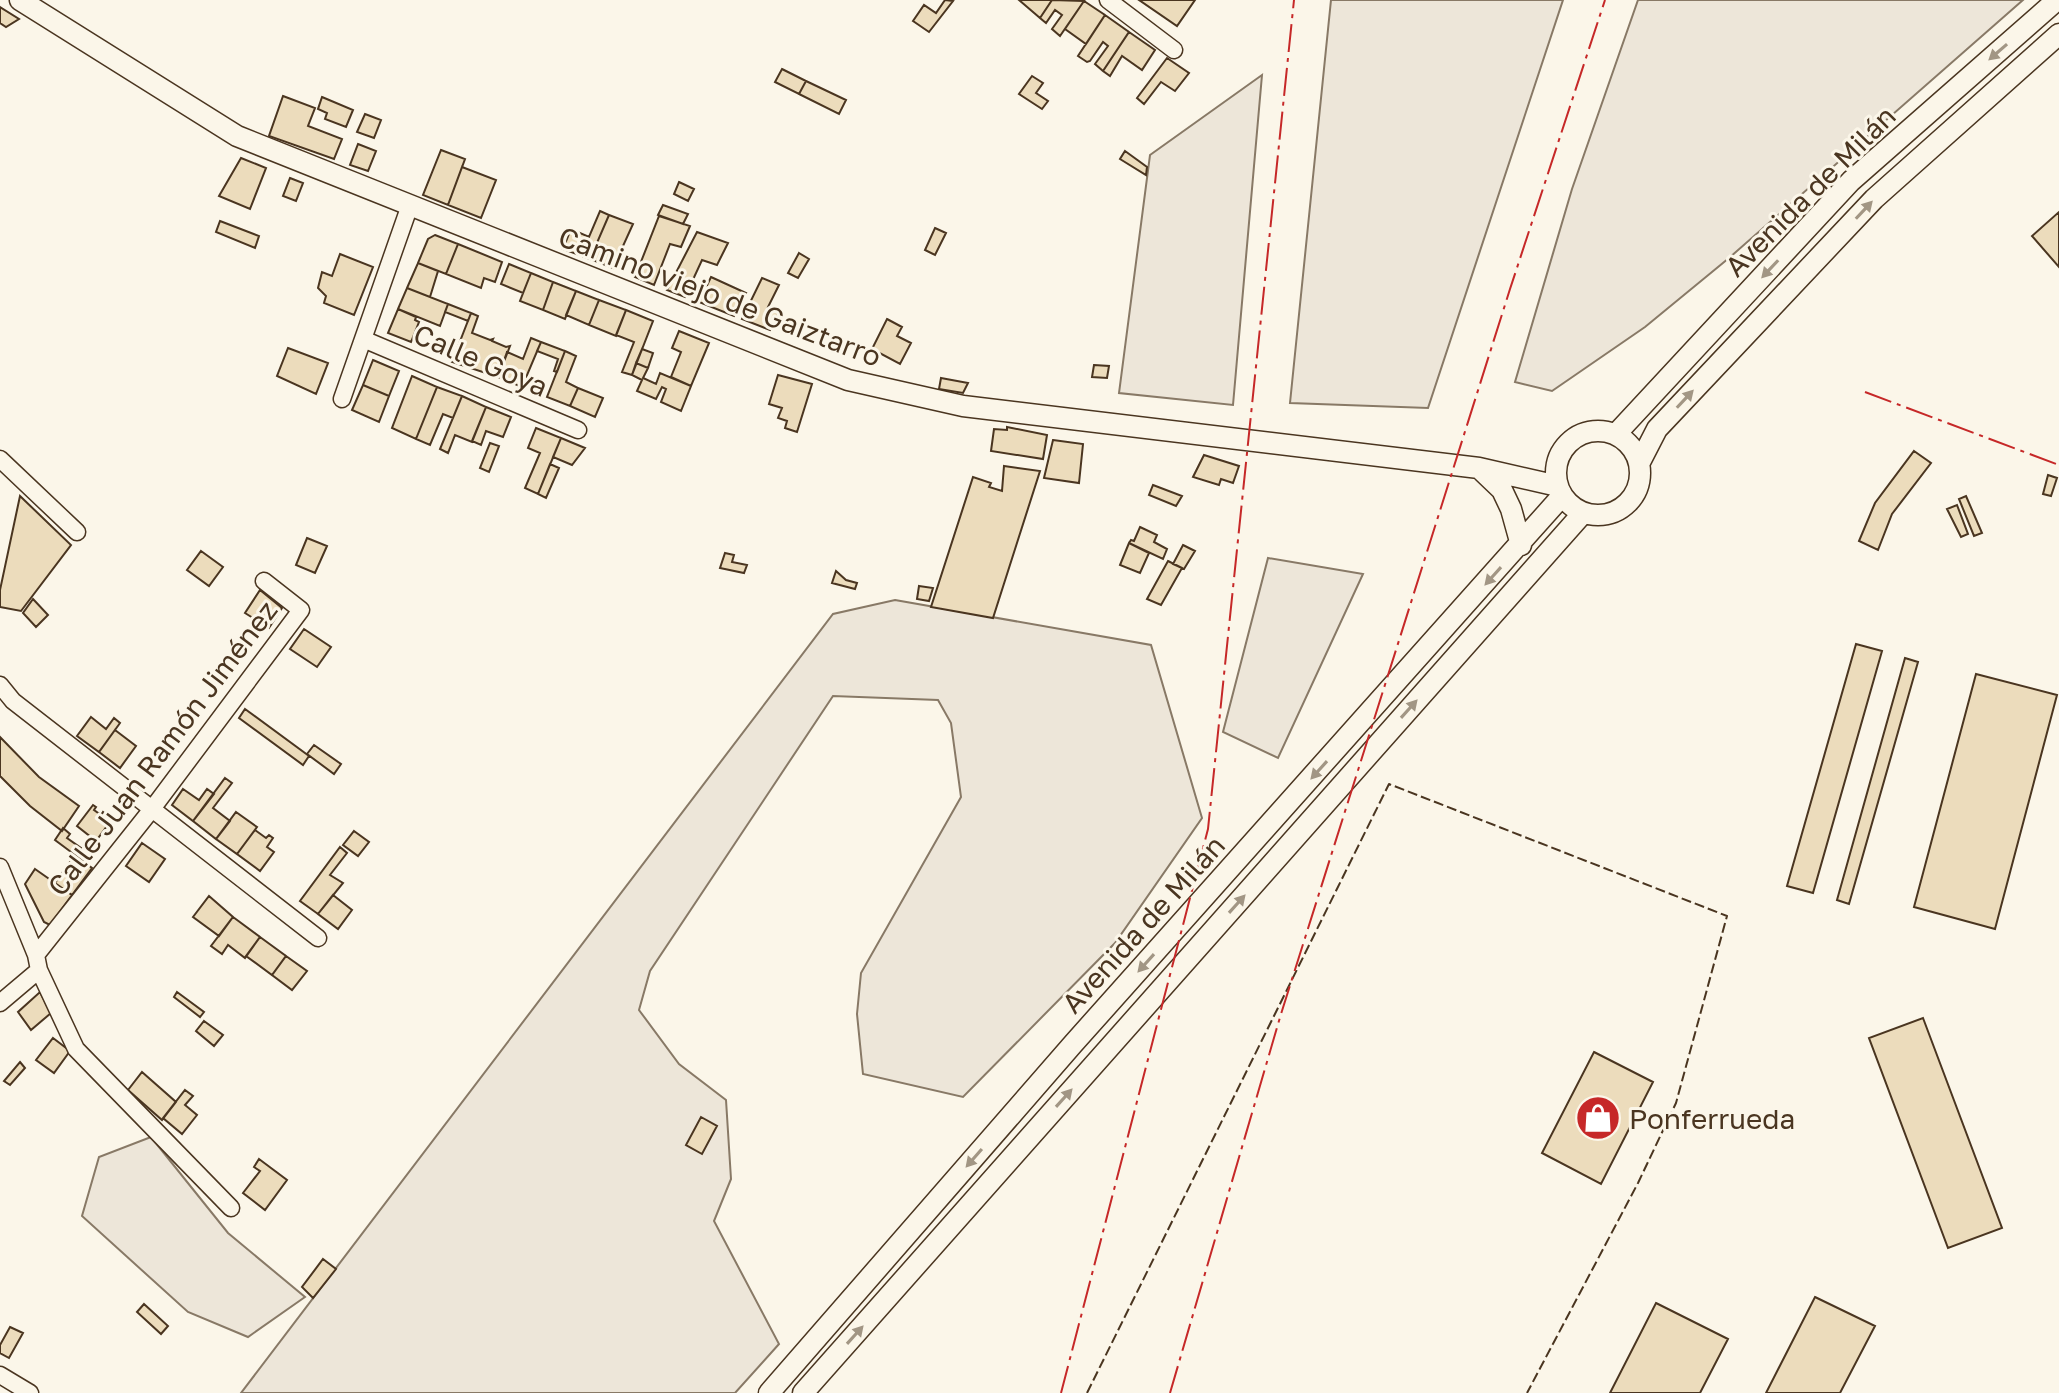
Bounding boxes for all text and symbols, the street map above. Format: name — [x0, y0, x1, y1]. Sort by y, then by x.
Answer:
one-way arrow — [1989, 42, 2008, 60]
street label: Avenida de Milán — [1718, 99, 1902, 283]
one-way arrow — [1854, 201, 1872, 220]
street label: Camino viejo de Gaiztarro — [554, 219, 886, 373]
one-way arrow — [1761, 259, 1779, 278]
street label: Calle Goya — [409, 317, 553, 403]
one-way arrow — [1676, 389, 1694, 408]
one-way arrow — [1484, 566, 1502, 586]
street label: Calle Juan Ramón Jiménez — [40, 594, 284, 902]
one-way arrow — [1400, 700, 1417, 720]
one-way arrow — [1311, 760, 1329, 779]
street label: Avenida de Milán — [1055, 829, 1231, 1019]
one-way arrow — [1227, 894, 1245, 913]
one-way arrow — [1137, 954, 1155, 973]
one-way arrow — [1055, 1089, 1073, 1108]
shop icon: Ponferrueda — [1574, 1094, 1622, 1142]
place label: Ponferrueda — [1629, 1102, 1795, 1135]
one-way arrow — [966, 1148, 983, 1168]
one-way arrow — [845, 1325, 863, 1344]

